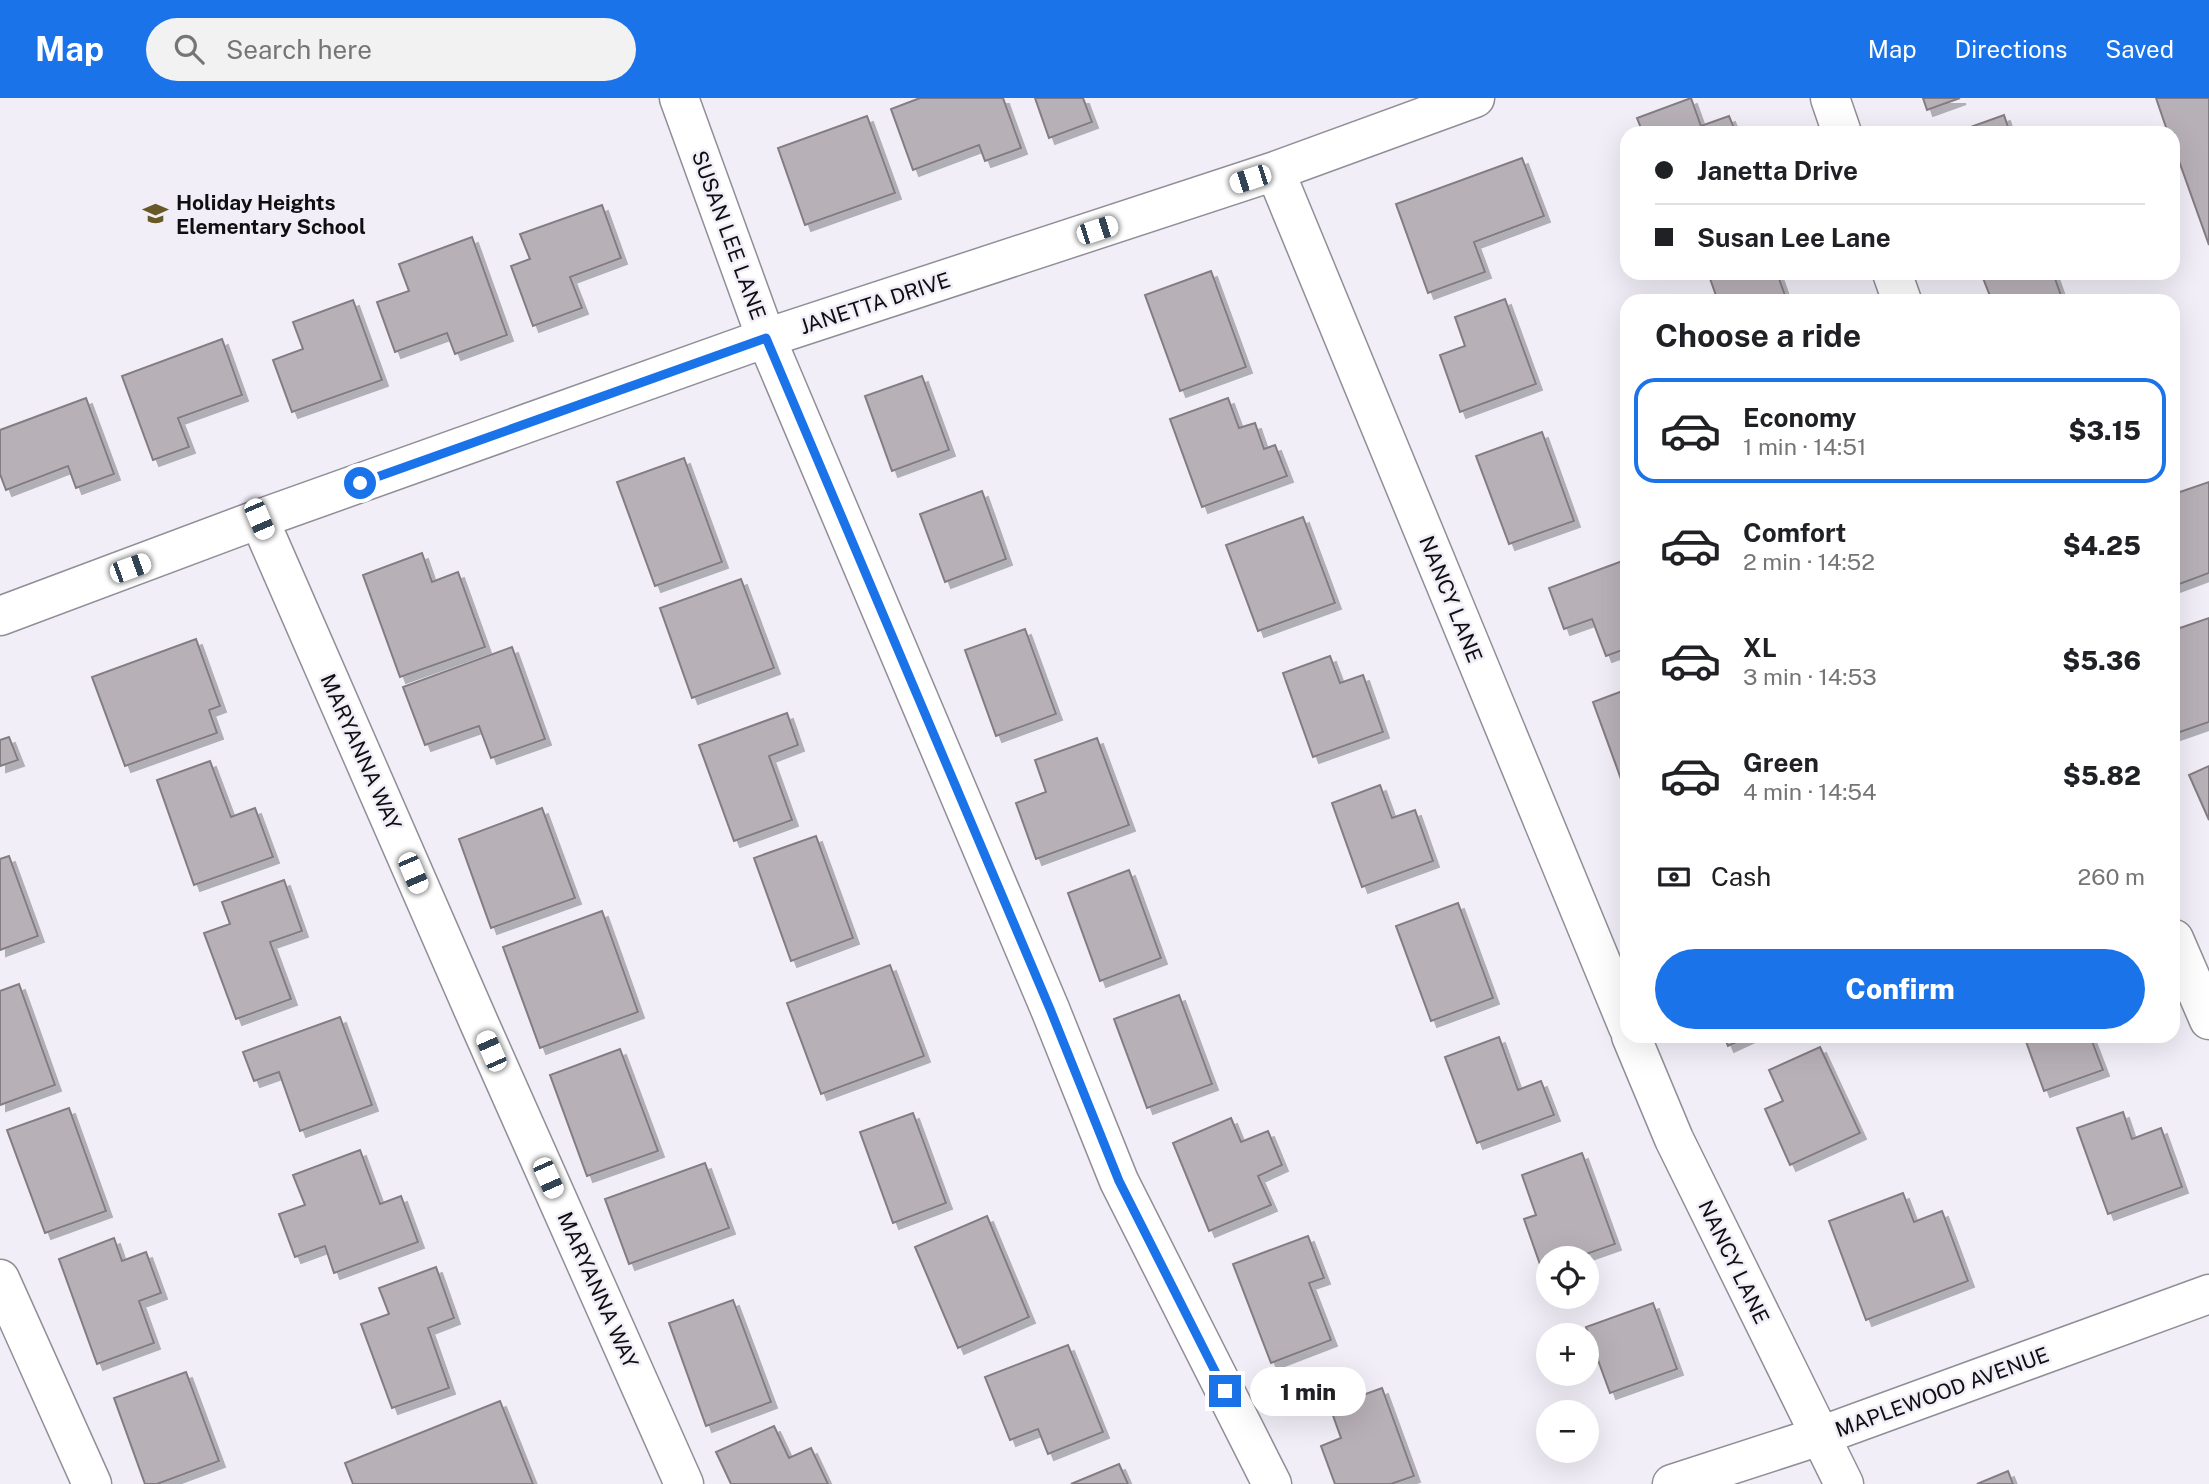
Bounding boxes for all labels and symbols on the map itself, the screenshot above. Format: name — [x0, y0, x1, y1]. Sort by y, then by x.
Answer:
street label: SUSAN LEE LANE — [687, 147, 771, 323]
car — [1227, 163, 1274, 195]
place label: Holiday Heights Elementary School — [176, 190, 366, 239]
school or university icon: Holiday Heights Elementary School — [142, 200, 170, 228]
car — [1074, 214, 1121, 246]
street label: JANETTA DRIVE — [796, 267, 954, 339]
route start — [344, 467, 376, 499]
car — [242, 496, 277, 542]
street label: NANCY LANE — [1414, 532, 1488, 666]
car — [107, 551, 154, 585]
street label: MARYANNA WAY — [315, 670, 407, 834]
car — [396, 850, 431, 896]
car — [473, 1028, 510, 1074]
car — [530, 1155, 567, 1201]
street label: NANCY LANE — [1693, 1196, 1775, 1328]
street label: MARYANNA WAY — [552, 1208, 644, 1372]
street label: MAPLEWOOD AVENUE — [1832, 1342, 2052, 1442]
callout: 1 min — [1250, 1366, 1365, 1416]
route end — [1209, 1375, 1241, 1407]

